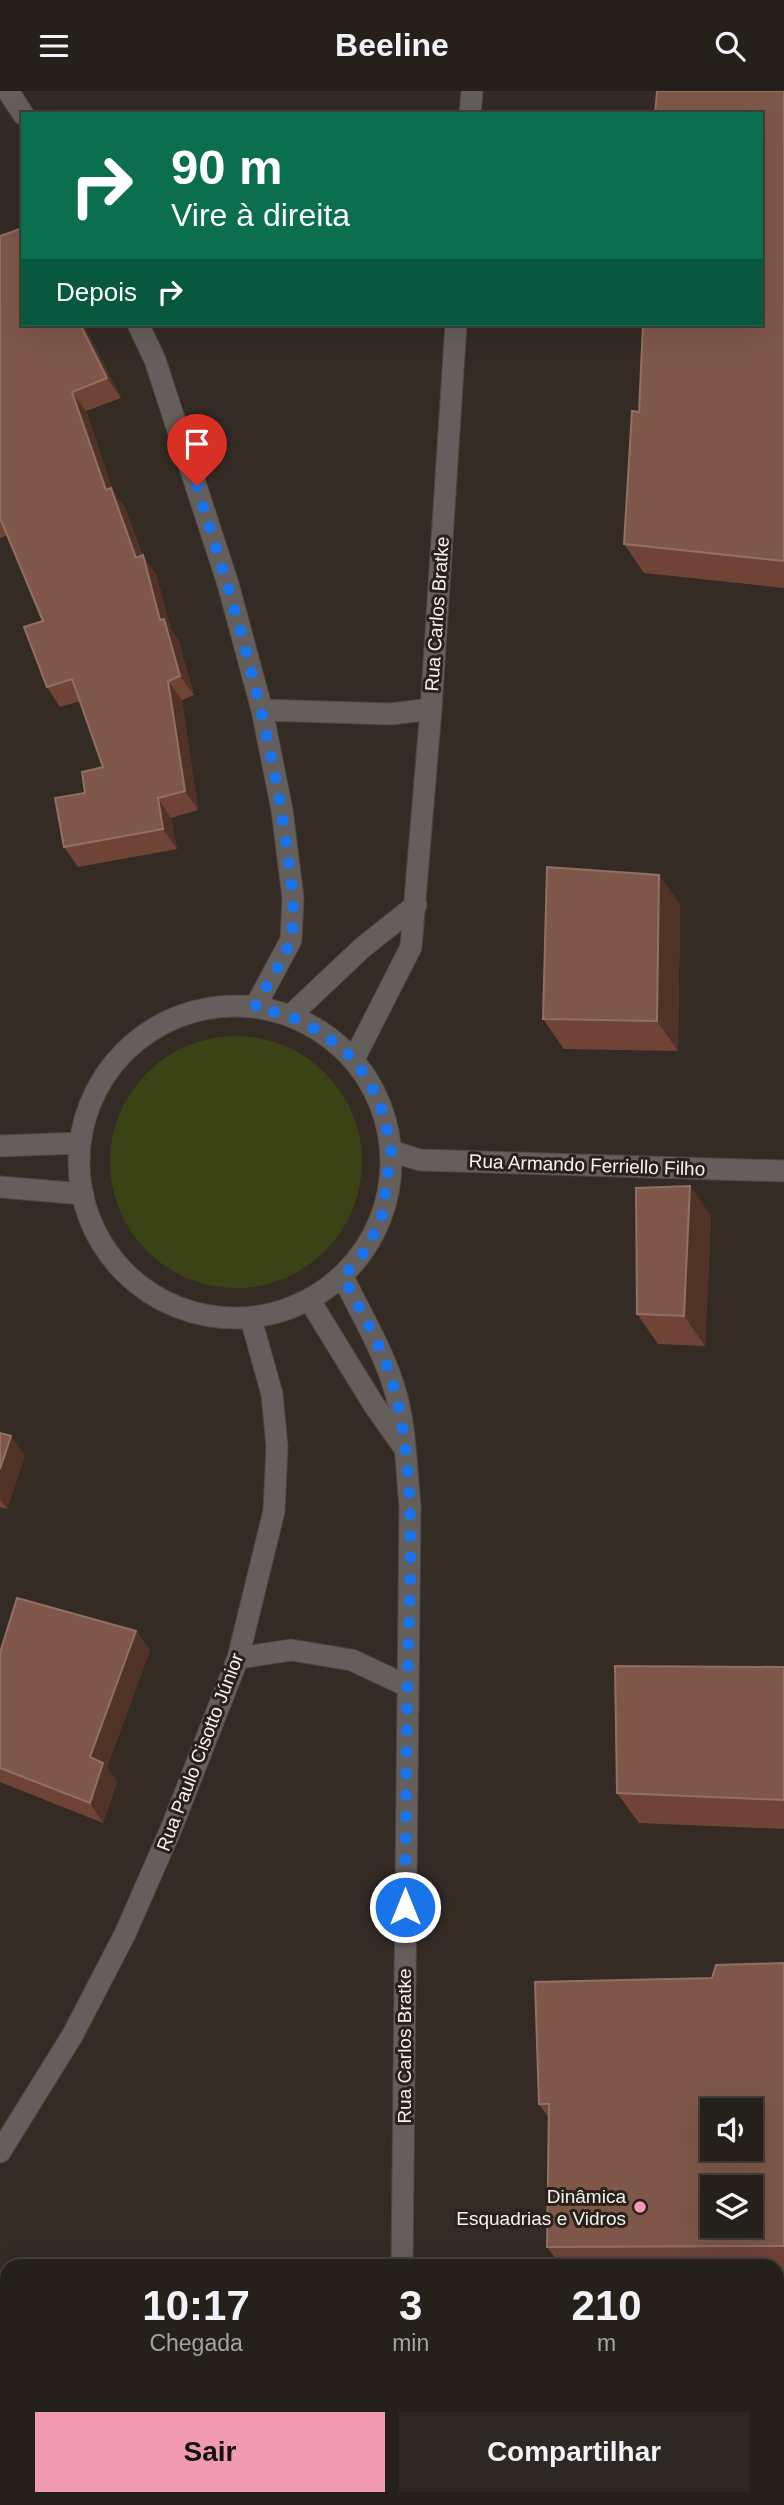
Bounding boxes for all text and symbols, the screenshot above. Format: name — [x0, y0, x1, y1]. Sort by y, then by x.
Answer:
icon: menu — [35, 27, 73, 65]
text: Beeline — [335, 27, 449, 63]
icon: search — [711, 27, 749, 65]
icon: right — [56, 140, 147, 231]
text: 90 m — [171, 140, 283, 194]
text: Vire à direita — [171, 197, 350, 233]
icon: right — [151, 273, 189, 311]
text: Depois — [56, 277, 137, 307]
pin — [167, 414, 227, 486]
icon: arrive — [178, 425, 216, 463]
street label: Rua Carlos Bratke — [421, 536, 453, 692]
street label: Rua Armando Ferriello Filho — [468, 1150, 706, 1180]
street label: Rua Paulo Cisotto Júnior — [153, 1650, 248, 1854]
position arrow — [368, 1870, 442, 1944]
street label: Rua Carlos Bratke — [394, 1968, 415, 2124]
map controls — [700, 2098, 763, 2238]
button: sound — [700, 2098, 763, 2161]
button: layers — [700, 2175, 763, 2238]
place label: Dinâmica Esquadrias e Vidros — [456, 2186, 626, 2229]
marker: Dinâmica Esquadrias e Vidros — [632, 2199, 648, 2215]
text: 10:17 — [142, 2282, 250, 2329]
text: 3 — [399, 2282, 422, 2329]
text: 210 — [572, 2282, 642, 2329]
text: Chegada — [149, 2330, 243, 2356]
text: min — [392, 2330, 429, 2356]
text: m — [597, 2330, 616, 2356]
button: Sair — [35, 2412, 385, 2492]
button: Compartilhar — [399, 2412, 749, 2492]

